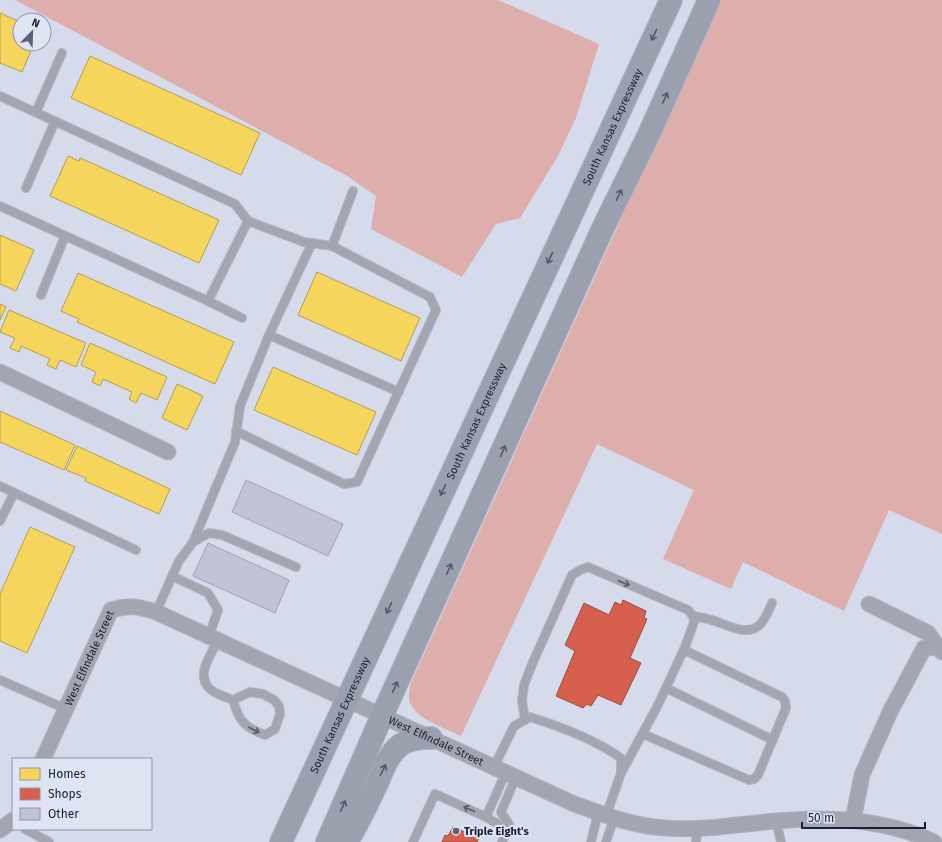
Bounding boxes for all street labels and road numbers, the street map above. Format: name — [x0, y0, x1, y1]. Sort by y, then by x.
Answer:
street label: South Kansas Expressway — [580, 66, 645, 187]
street label: South Kansas Expressway — [444, 360, 509, 481]
street label: West Elfindale Street — [62, 609, 117, 708]
street label: South Kansas Expressway — [308, 654, 373, 775]
street label: West Elfindale Street — [386, 714, 486, 769]

